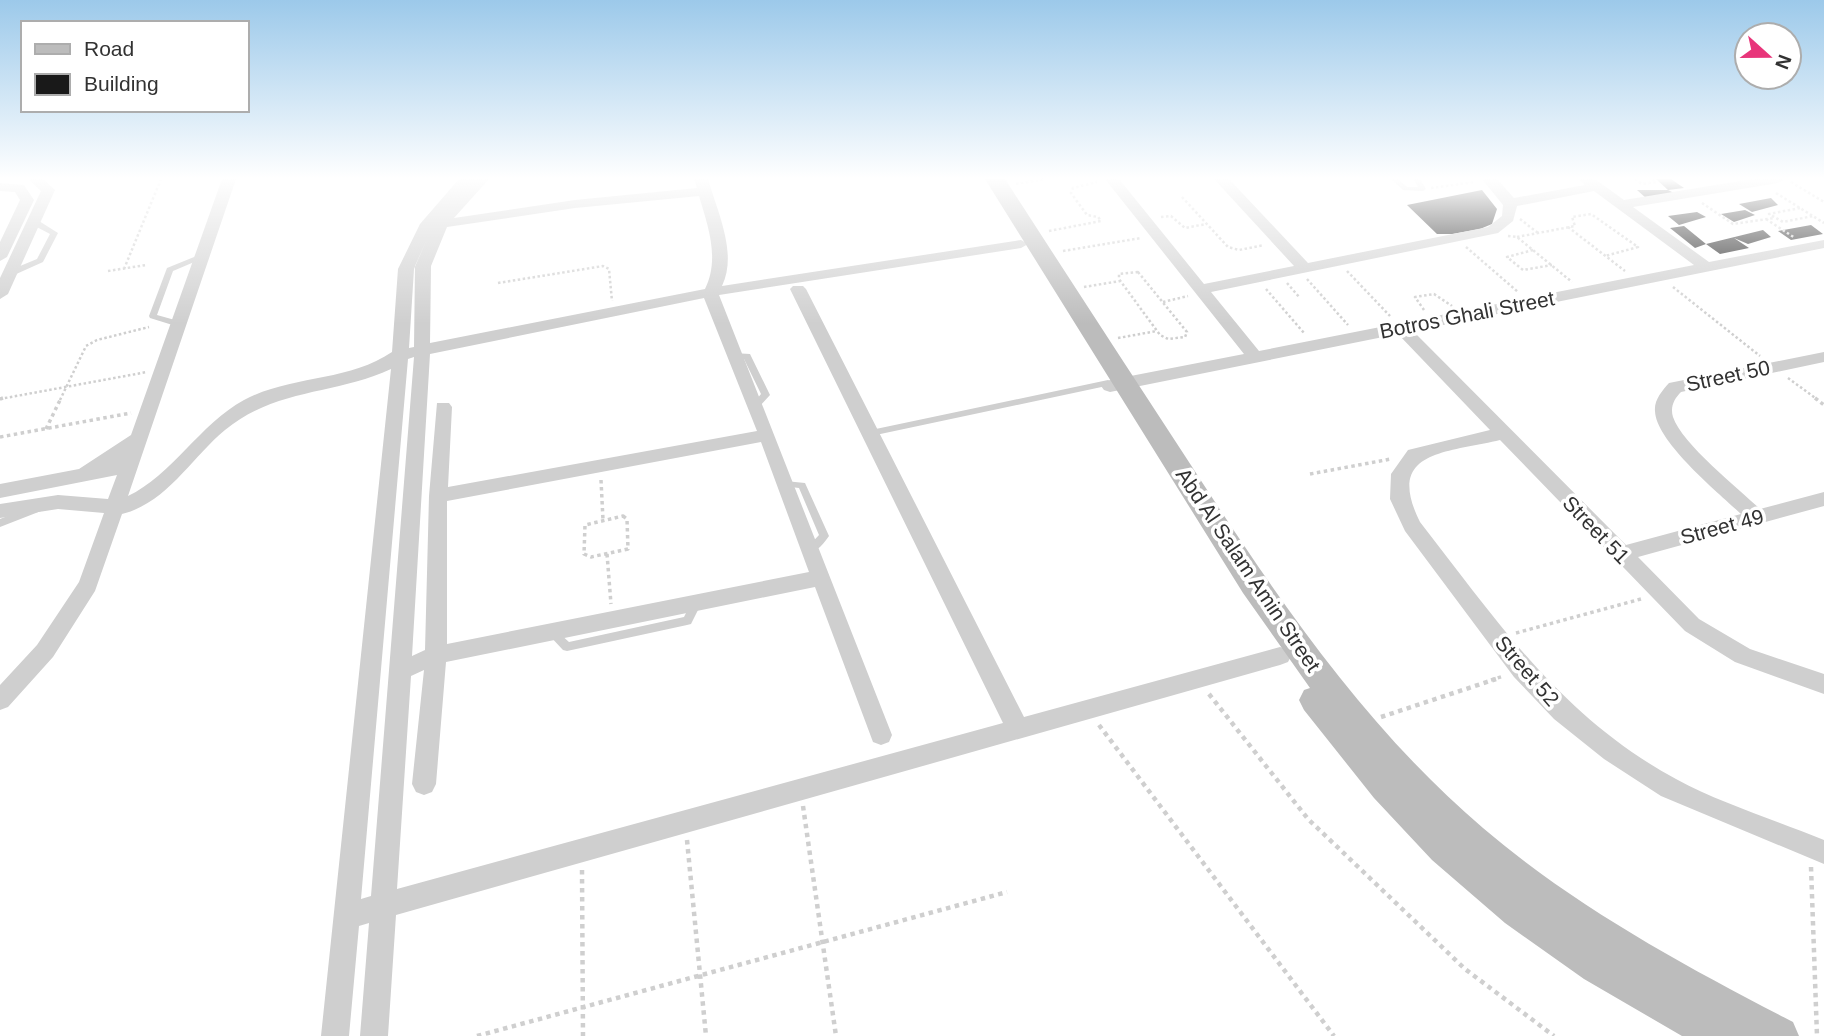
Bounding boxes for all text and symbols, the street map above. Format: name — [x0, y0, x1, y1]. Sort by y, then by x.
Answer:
legend — [21, 21, 248, 112]
north arrow — [1733, 21, 1803, 91]
text: Road — [84, 37, 134, 60]
text: N — [1771, 52, 1796, 72]
text: Building — [84, 72, 159, 95]
street label: Botros Ghali Street — [1378, 286, 1556, 343]
street label: Street 50 — [1684, 355, 1772, 396]
street label: Abd Al Salam Amin Street — [1172, 464, 1325, 676]
street label: Street 51 — [1558, 491, 1634, 568]
street label: Street 49 — [1678, 504, 1766, 549]
street label: Street 52 — [1491, 631, 1564, 710]

